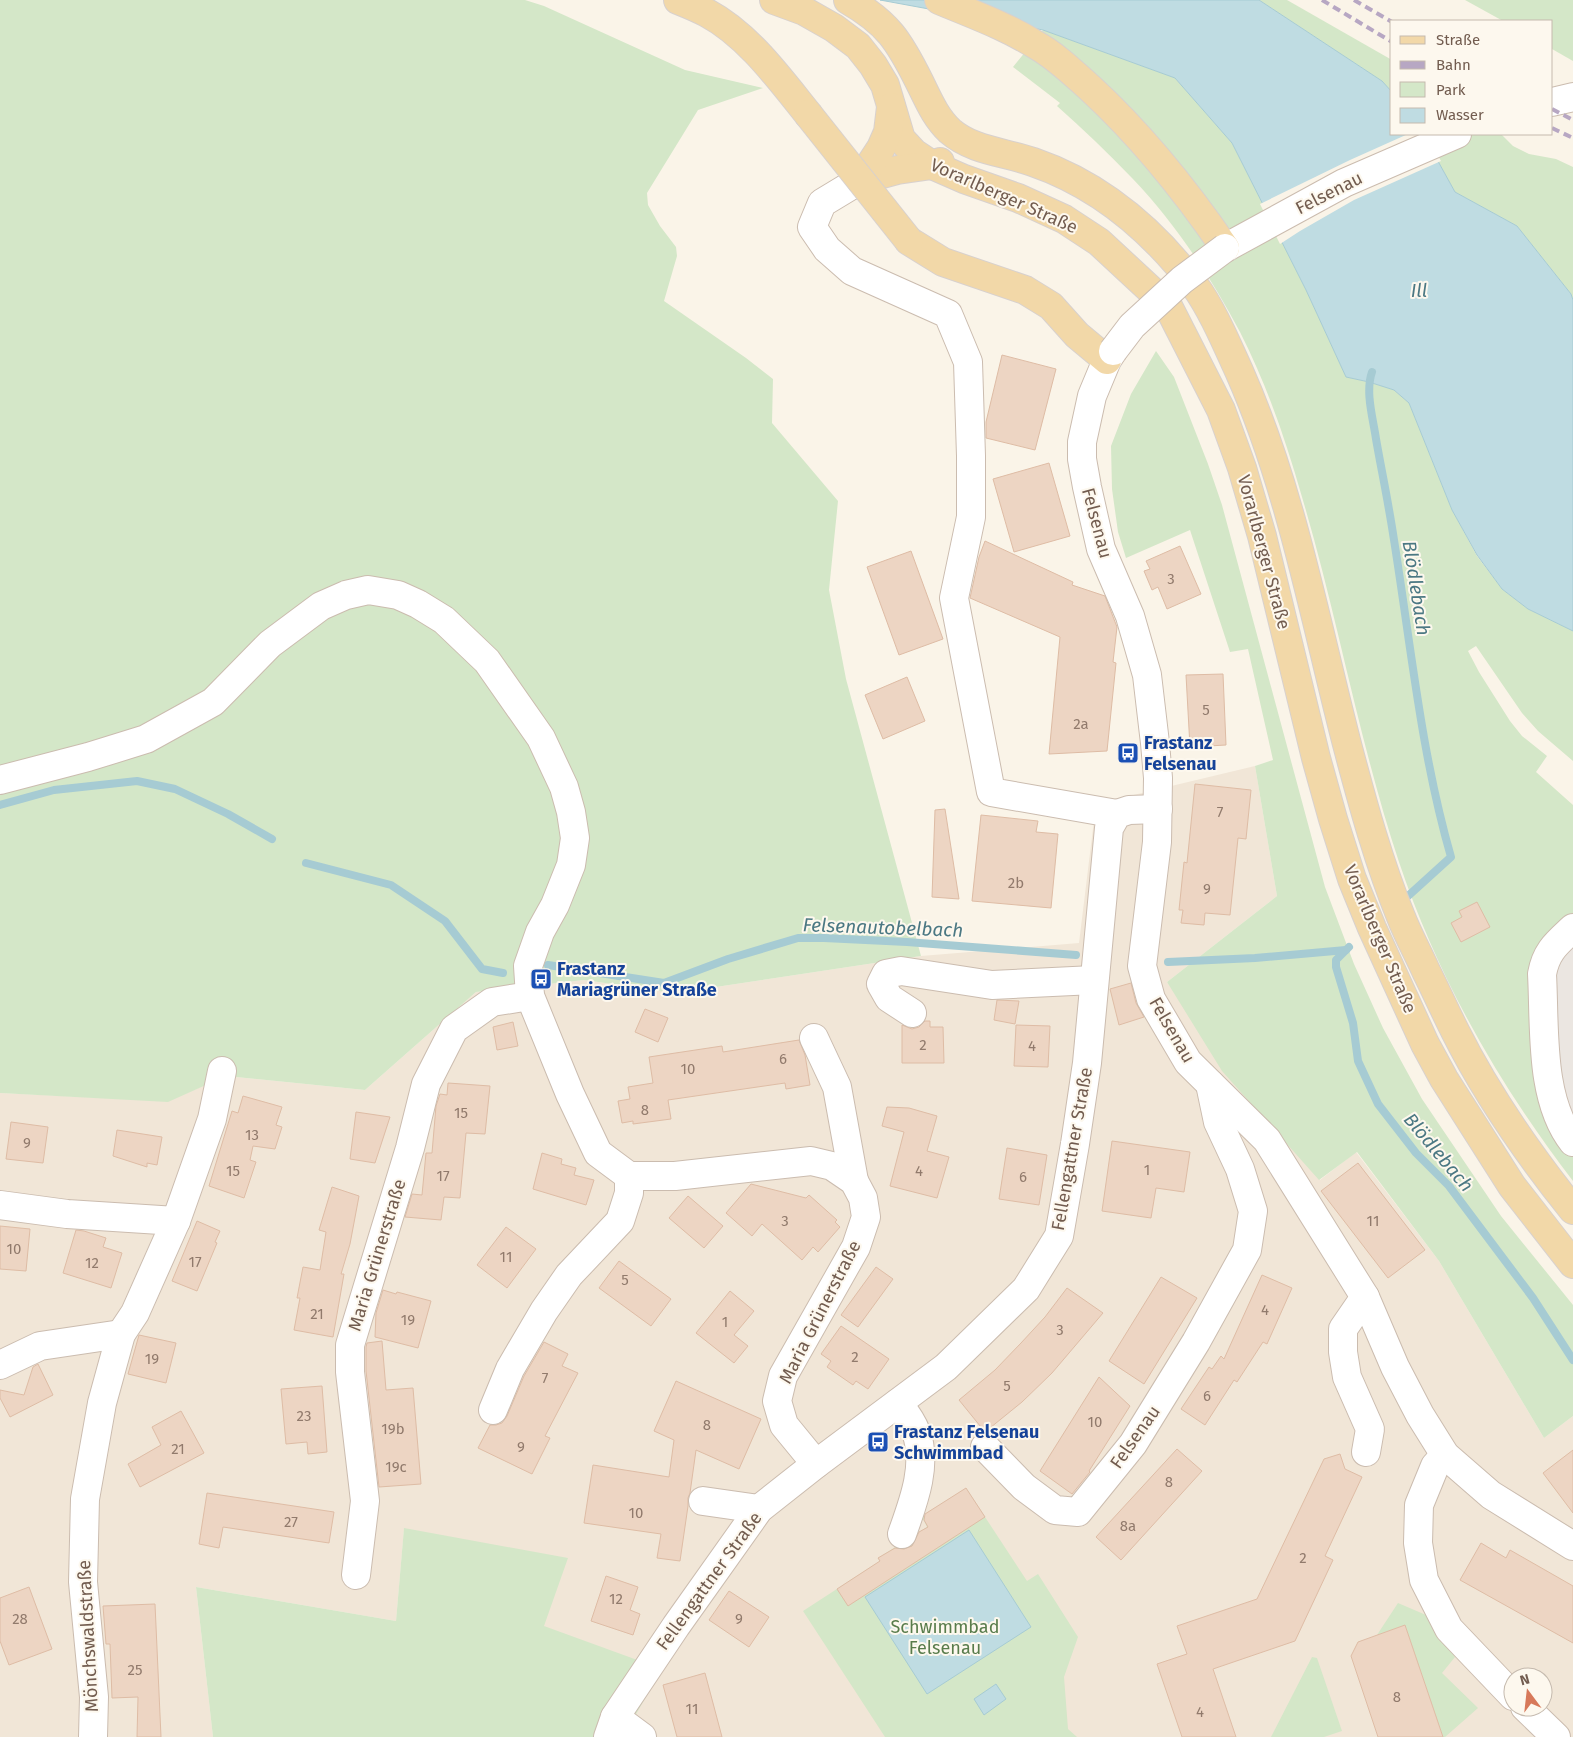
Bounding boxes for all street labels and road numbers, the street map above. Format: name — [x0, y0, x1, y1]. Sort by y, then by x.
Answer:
street label: Vorarlberger Straße — [927, 154, 1081, 238]
street label: Felsenau — [1292, 167, 1366, 219]
street label: Vorarlberger Straße — [1233, 472, 1295, 632]
street label: Felsenau — [1077, 485, 1117, 561]
street label: Vorarlberger Straße — [1339, 861, 1421, 1017]
street label: Felsenau — [1144, 993, 1200, 1067]
street label: Fellengattner Straße — [1047, 1066, 1097, 1232]
street label: Maria Grünerstraße — [343, 1176, 411, 1334]
street label: Maria Grünerstraße — [774, 1237, 866, 1387]
street label: Felsenau — [1105, 1401, 1165, 1473]
street label: Fellengattner Straße — [651, 1508, 767, 1654]
street label: Mönchswaldstraße — [73, 1559, 103, 1713]

